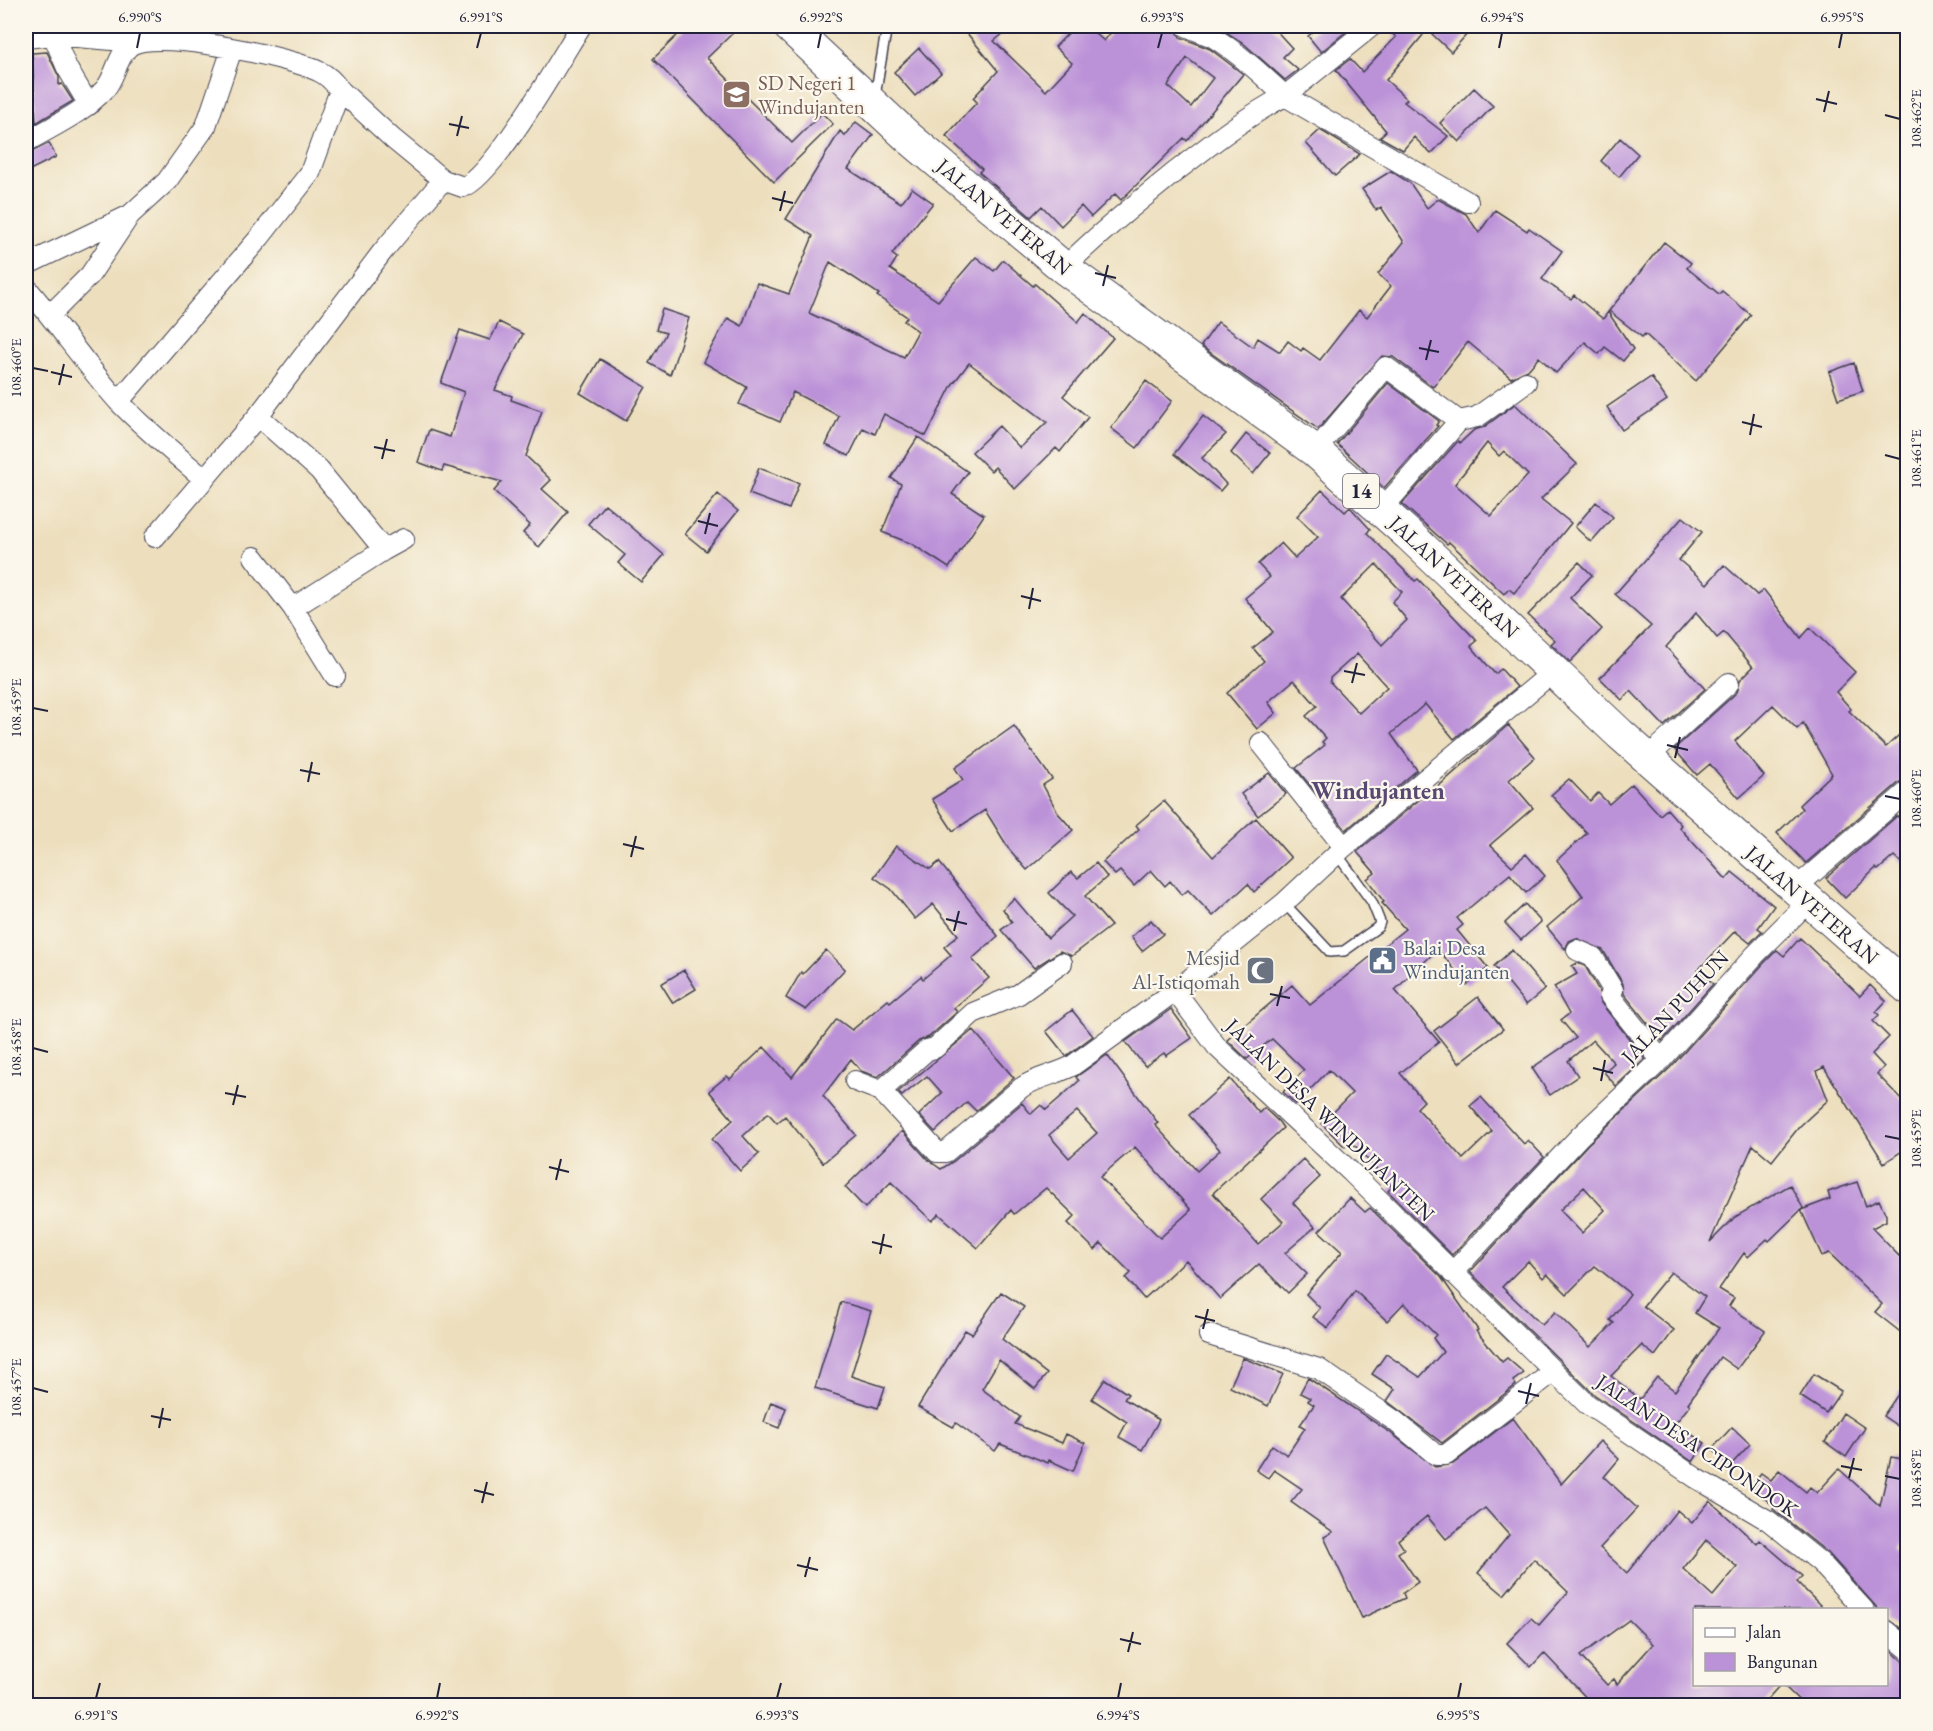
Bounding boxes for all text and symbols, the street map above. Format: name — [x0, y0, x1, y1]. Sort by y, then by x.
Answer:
text: 6.990°S — [118, 7, 162, 26]
text: 6.991°S — [459, 7, 503, 26]
text: 6.992°S — [799, 7, 843, 26]
text: 6.993°S — [1140, 7, 1184, 26]
text: 6.994°S — [1480, 7, 1524, 26]
text: 6.995°S — [1820, 7, 1864, 26]
place label: SD Negeri 1 Windujanten — [758, 69, 865, 120]
school or university icon: SD Negeri 1 Windujanten — [721, 79, 753, 111]
text: 108.462°E — [1906, 89, 1925, 149]
street label: JALAN VETERAN — [930, 151, 1078, 281]
text: 108.460°E — [6, 338, 25, 398]
text: 108.461°E — [1906, 429, 1925, 489]
road number: 14 — [1343, 474, 1379, 508]
street label: JALAN VETERAN — [1382, 508, 1525, 644]
text: 108.459°E — [6, 678, 25, 738]
text: 108.460°E — [1906, 769, 1925, 829]
district label: Windujanten — [1311, 775, 1445, 807]
street label: JALAN VETERAN — [1739, 838, 1885, 970]
place label: Balai Desa Windujanten — [1403, 934, 1510, 985]
place label: Mesjid Al-Istiqomah — [1131, 944, 1240, 995]
public building icon: Balai Desa Windujanten — [1366, 944, 1398, 976]
street label: JALAN PUHUN — [1614, 944, 1734, 1071]
mosque icon: Mesjid Al-Istiqomah — [1245, 954, 1277, 986]
street label: JALAN DESA WINDUJANTEN — [1219, 1011, 1441, 1227]
text: 108.458°E — [6, 1018, 25, 1078]
text: 108.459°E — [1906, 1109, 1925, 1169]
text: 108.457°E — [6, 1358, 25, 1418]
street label: JALAN DESA CIPONDOK — [1589, 1367, 1804, 1524]
text: 108.458°E — [1906, 1449, 1925, 1509]
legend — [1693, 1608, 1888, 1686]
text: Jalan — [1745, 1620, 1782, 1643]
text: Bangunan — [1747, 1650, 1818, 1673]
text: 6.991°S — [74, 1705, 118, 1724]
text: 6.992°S — [415, 1705, 459, 1724]
text: 6.993°S — [755, 1705, 799, 1724]
text: 6.994°S — [1096, 1705, 1140, 1724]
text: 6.995°S — [1436, 1705, 1480, 1724]

